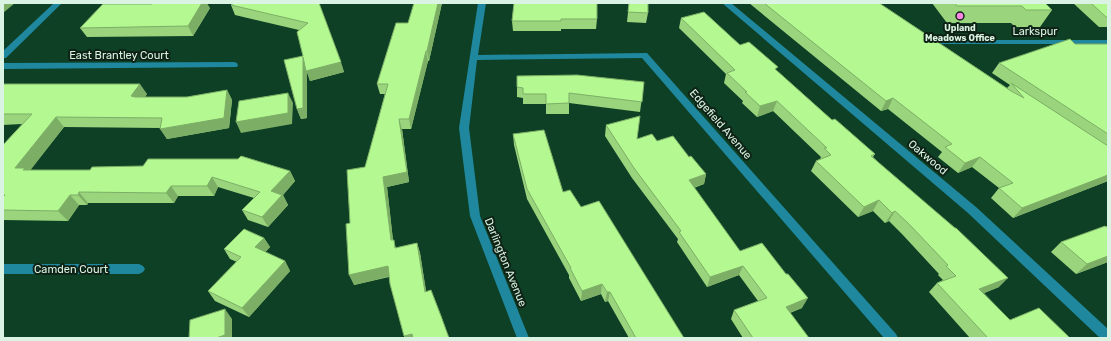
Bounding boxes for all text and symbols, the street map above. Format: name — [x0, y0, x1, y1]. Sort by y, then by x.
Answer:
marker: Upland Meadows Office — [955, 11, 965, 21]
place label: Upland Meadows Office — [925, 23, 996, 43]
street label: Larkspur — [1013, 25, 1058, 38]
street label: East Brantley Court — [69, 49, 169, 62]
street label: Edgefield Avenue — [687, 87, 754, 162]
street label: Oakwood — [905, 137, 950, 177]
street label: Darlington Avenue — [482, 216, 529, 308]
street label: Camden Court — [34, 263, 109, 276]

